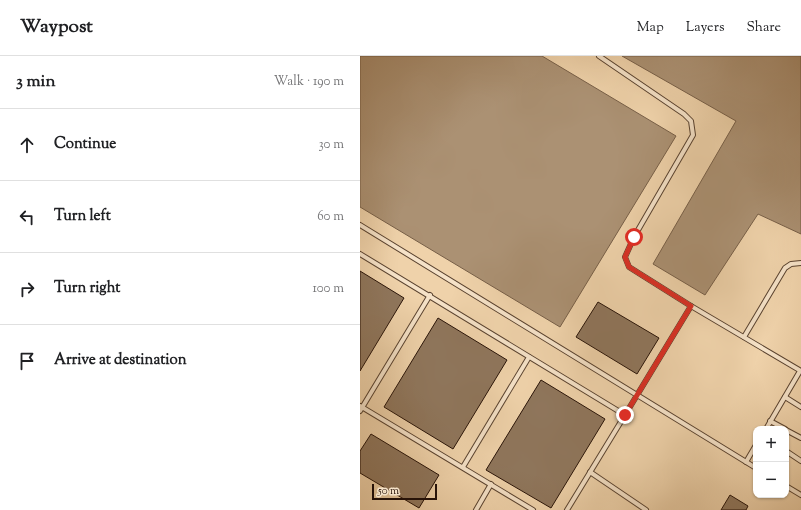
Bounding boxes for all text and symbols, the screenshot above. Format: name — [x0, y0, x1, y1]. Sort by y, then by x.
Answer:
text: Waypost — [20, 14, 93, 41]
text: Map — [637, 18, 664, 38]
text: Layers — [686, 18, 724, 38]
text: Share — [746, 18, 781, 38]
text: 3 min — [16, 70, 55, 94]
text: Walk · 190 m — [274, 73, 344, 91]
icon: ahead — [16, 134, 38, 156]
text: Continue — [54, 134, 116, 155]
text: 30 m — [318, 136, 344, 154]
icon: left — [16, 206, 38, 228]
text: Turn left — [54, 206, 111, 227]
text: 60 m — [317, 208, 344, 226]
route start — [625, 228, 643, 246]
icon: right — [16, 278, 38, 300]
text: Turn right — [54, 278, 120, 299]
text: 100 m — [312, 280, 344, 298]
icon: arrive — [16, 350, 38, 372]
text: Arrive at destination — [54, 350, 187, 371]
route end — [616, 406, 634, 424]
map controls — [753, 426, 789, 498]
button: + — [753, 426, 789, 462]
button: − — [753, 462, 789, 498]
scale bar — [372, 482, 437, 501]
text: 50 m — [378, 483, 399, 499]

